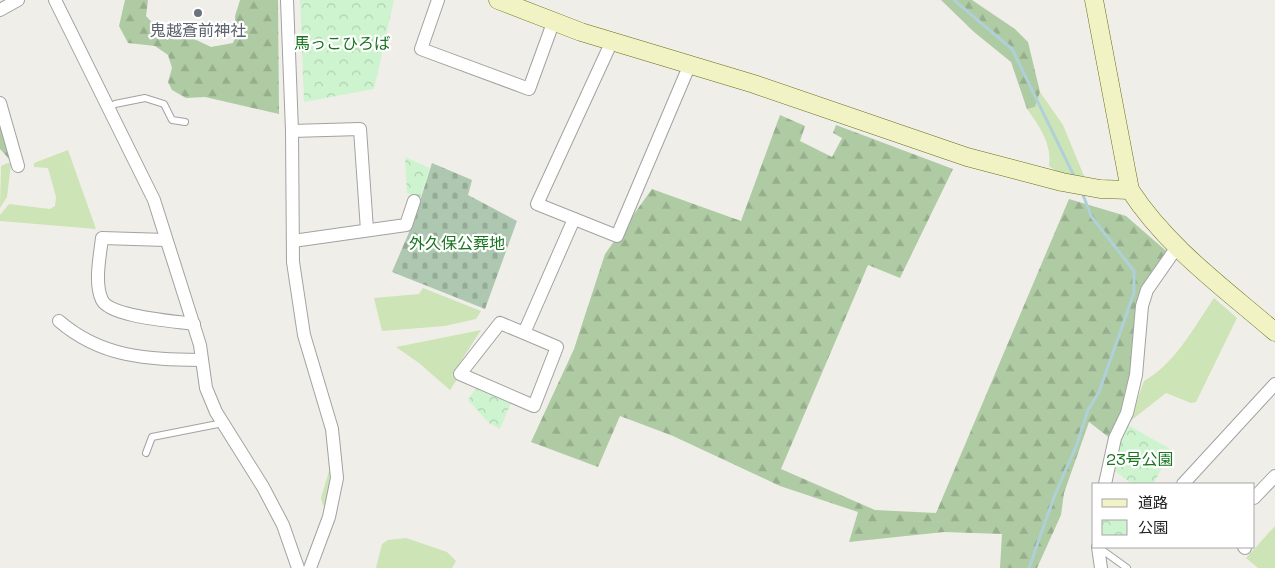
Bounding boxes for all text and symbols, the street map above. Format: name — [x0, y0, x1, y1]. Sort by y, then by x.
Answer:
marker: 鬼越蒼前神社 — [192, 7, 204, 19]
place label: 鬼越蒼前神社 — [150, 20, 246, 41]
park label: 馬っこひろば — [294, 33, 390, 54]
park label: 外久保公葬地 — [409, 233, 505, 254]
park label: 23号公園 — [1106, 449, 1174, 470]
legend — [1092, 483, 1255, 548]
text: 道路 — [1138, 493, 1168, 512]
text: 公園 — [1138, 518, 1168, 537]

